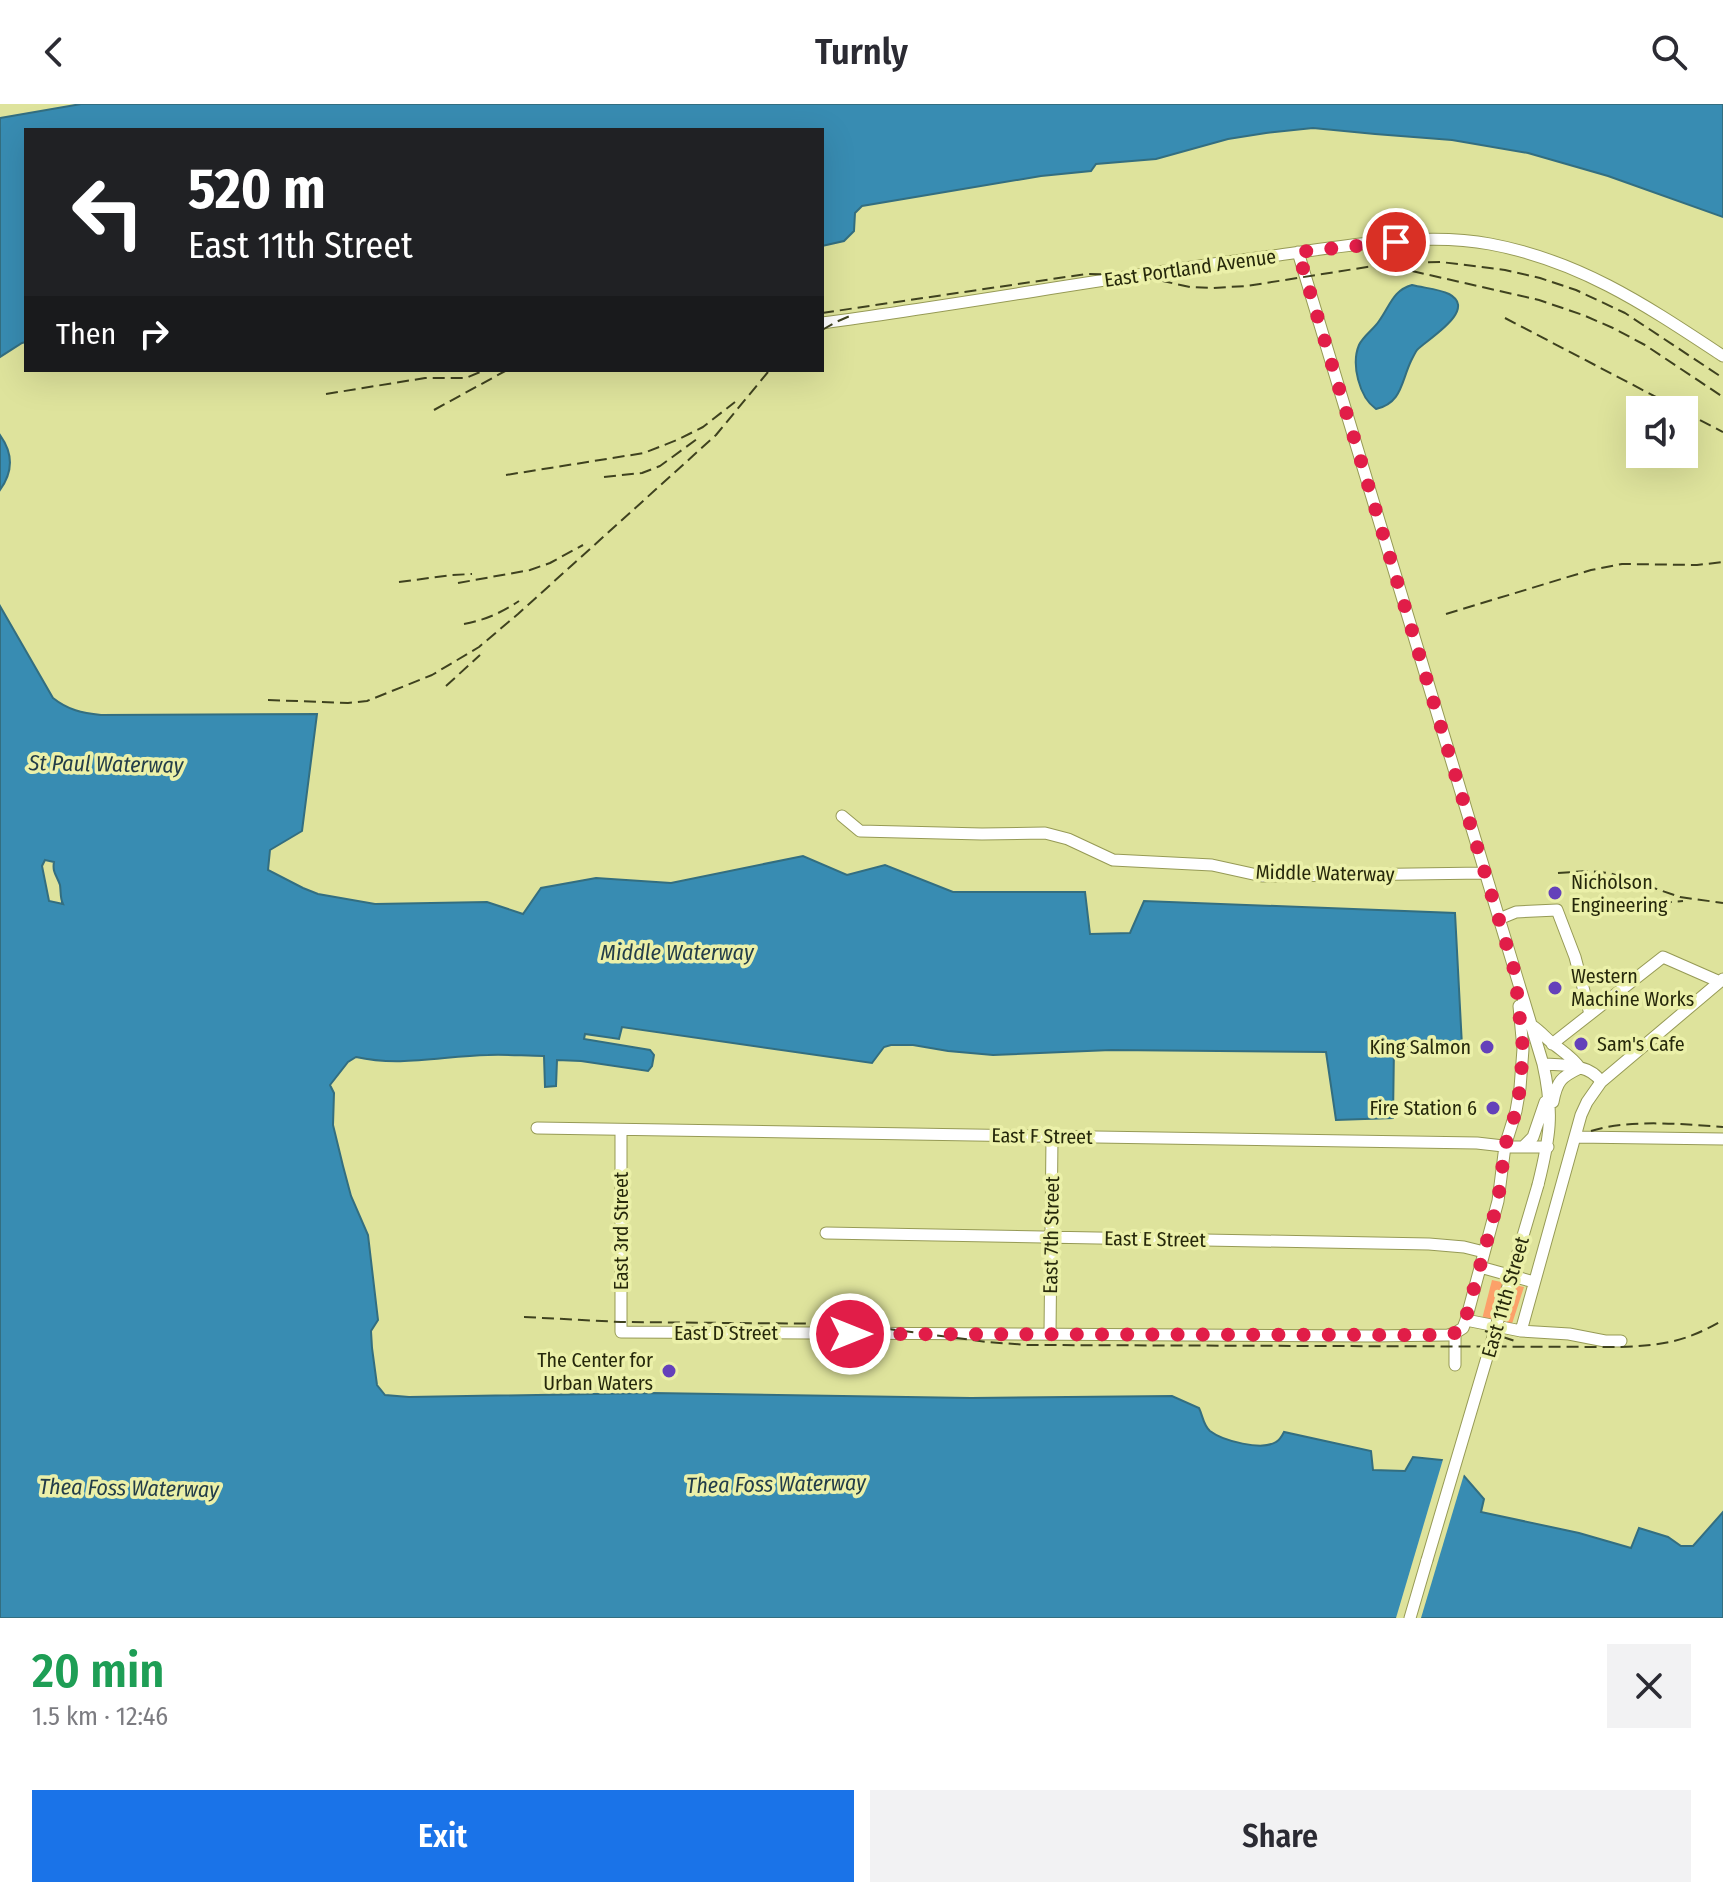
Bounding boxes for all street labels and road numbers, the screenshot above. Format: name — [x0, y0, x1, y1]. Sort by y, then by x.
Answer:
street label: East Portland Avenue — [1103, 244, 1277, 292]
street label: Middle Waterway — [1255, 860, 1395, 886]
street label: East F Street — [991, 1123, 1093, 1149]
street label: East 3rd Street — [609, 1171, 633, 1290]
street label: East 7th Street — [1038, 1176, 1064, 1294]
street label: East E Street — [1104, 1226, 1207, 1252]
street label: East 11th Street — [1476, 1233, 1534, 1360]
street label: East D Street — [674, 1321, 778, 1345]

